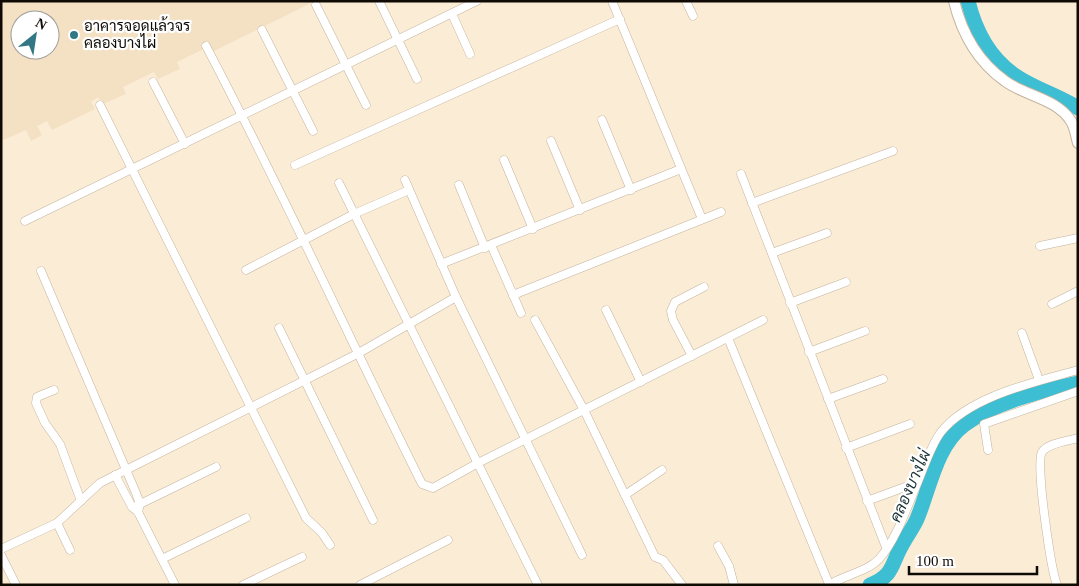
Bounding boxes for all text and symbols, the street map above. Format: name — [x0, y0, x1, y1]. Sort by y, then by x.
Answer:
north arrow — [10, 10, 60, 60]
text: N — [33, 15, 49, 33]
place label: อาคารจอดแล้วจร คลองบางไผ่ — [84, 16, 190, 51]
marker: อาคารจอดแล้วจร คลองบางไผ่ — [68, 29, 80, 41]
water label: คลองบางไผ่ — [884, 445, 934, 525]
scale bar — [909, 544, 1036, 576]
text: 100 m — [916, 553, 954, 569]

